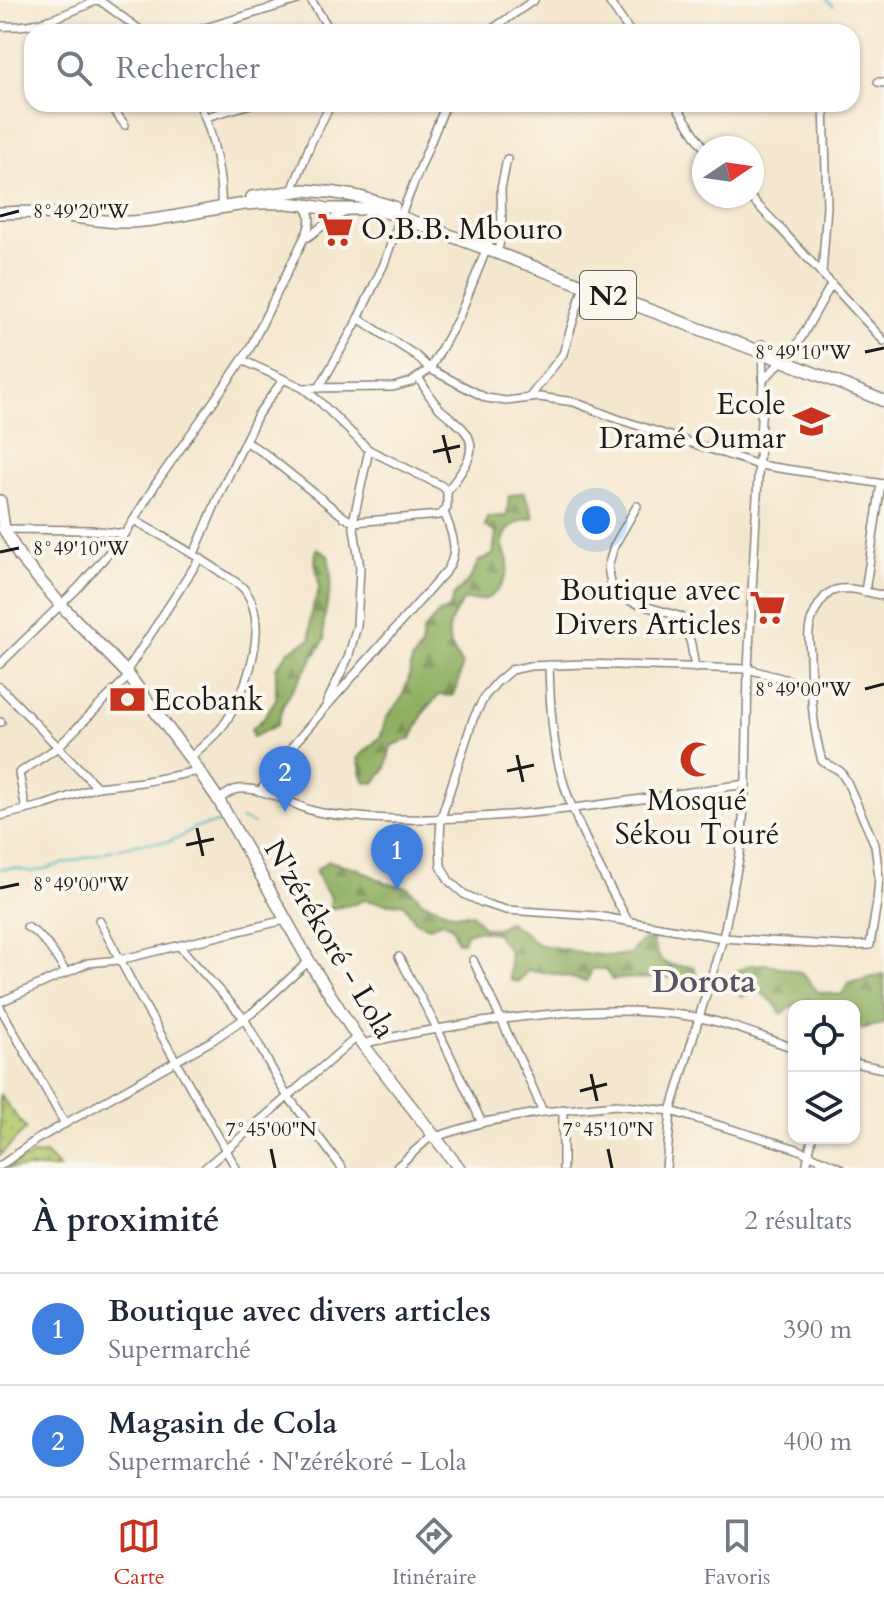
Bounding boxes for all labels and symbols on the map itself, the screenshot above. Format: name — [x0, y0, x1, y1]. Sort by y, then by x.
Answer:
north arrow — [692, 136, 764, 208]
text: 8°49'20"W — [33, 198, 130, 225]
place label: O.B.B. Mbouro — [361, 209, 563, 250]
supermarket icon: O.B.B. Mbouro — [316, 210, 354, 248]
road number: N2 — [580, 271, 636, 319]
text: 8°49'10"W — [755, 339, 852, 366]
place label: Ecole Dramé Oumar — [599, 384, 786, 459]
school or university icon: Ecole Dramé Oumar — [793, 402, 831, 440]
your location — [576, 500, 616, 540]
text: 8°49'10"W — [33, 535, 130, 562]
place label: Boutique avec Divers Articles — [555, 570, 741, 645]
supermarket icon: Boutique avec Divers Articles — [748, 588, 786, 626]
text: 8°49'00"W — [755, 676, 852, 703]
place label: Ecobank — [153, 680, 264, 721]
bank icon: Ecobank — [108, 681, 146, 719]
mosque icon: Mosqué Sékou Touré — [678, 740, 716, 778]
pin: 2 — [259, 746, 311, 812]
place label: Mosqué Sékou Touré — [615, 780, 779, 855]
pin: 1 — [371, 824, 423, 890]
street label: N'zérékoré - Lola — [254, 832, 405, 1046]
text: 8°49'00"W — [33, 871, 130, 898]
district label: Dorota — [652, 960, 756, 1004]
text: 7°45'00"N — [225, 1116, 317, 1143]
text: 7°45'10"N — [562, 1116, 654, 1143]

